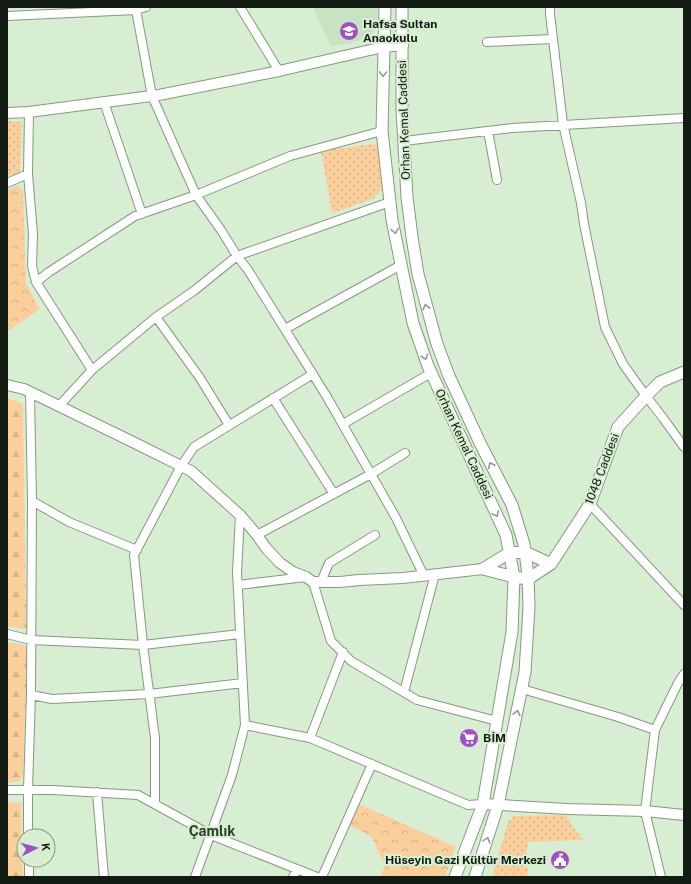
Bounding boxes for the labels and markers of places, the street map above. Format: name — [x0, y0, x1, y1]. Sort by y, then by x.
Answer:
place label: Hafsa Sultan Anaokulu — [363, 17, 437, 45]
school or university icon: Hafsa Sultan Anaokulu — [338, 20, 360, 42]
supermarket icon: BİM — [458, 727, 480, 749]
place label: BİM — [483, 731, 506, 745]
public building icon: Hüseyin Gazi Kültür Merkezi — [549, 849, 571, 871]
place label: Hüseyin Gazi Kültür Merkezi — [385, 853, 546, 867]

